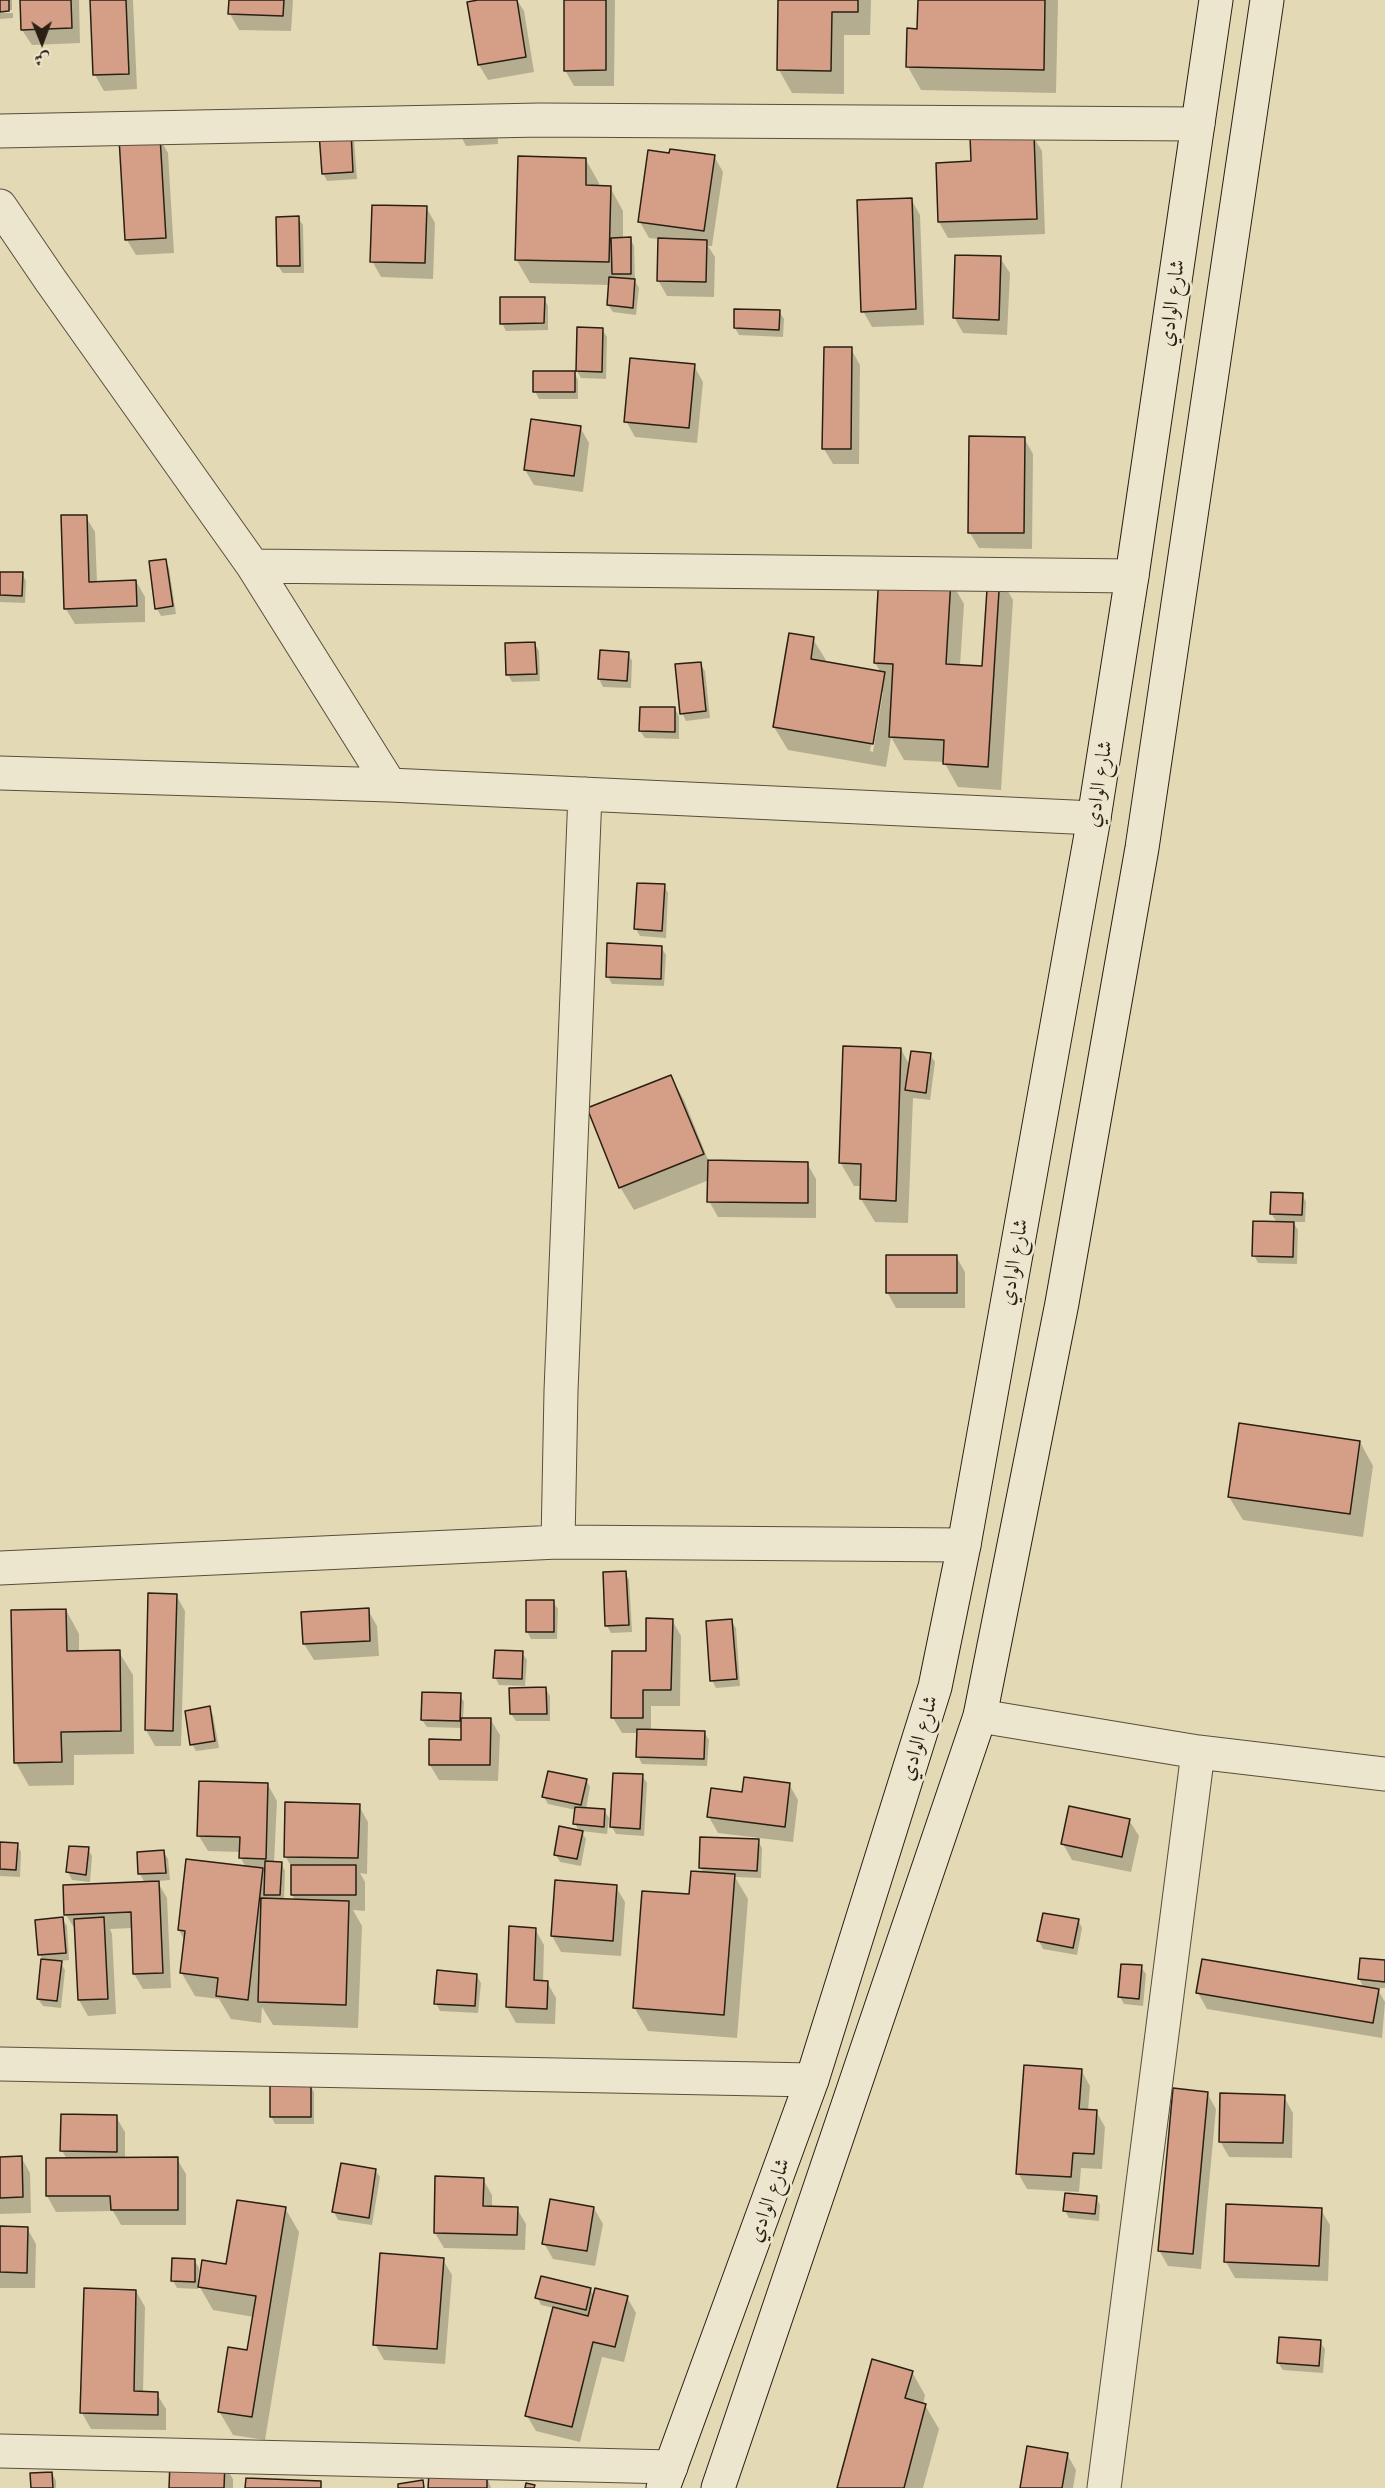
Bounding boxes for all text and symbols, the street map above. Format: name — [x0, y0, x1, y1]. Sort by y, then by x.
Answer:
north arrow — [12, 12, 72, 72]
text: ش — [34, 50, 50, 70]
street label: شارع الوادي — [1153, 258, 1191, 348]
street label: شارع الوادي — [1080, 739, 1118, 829]
street label: شارع الوادي — [994, 1217, 1034, 1307]
street label: شارع الوادي — [894, 1692, 944, 1784]
street label: شارع الوادي — [742, 2155, 796, 2245]

